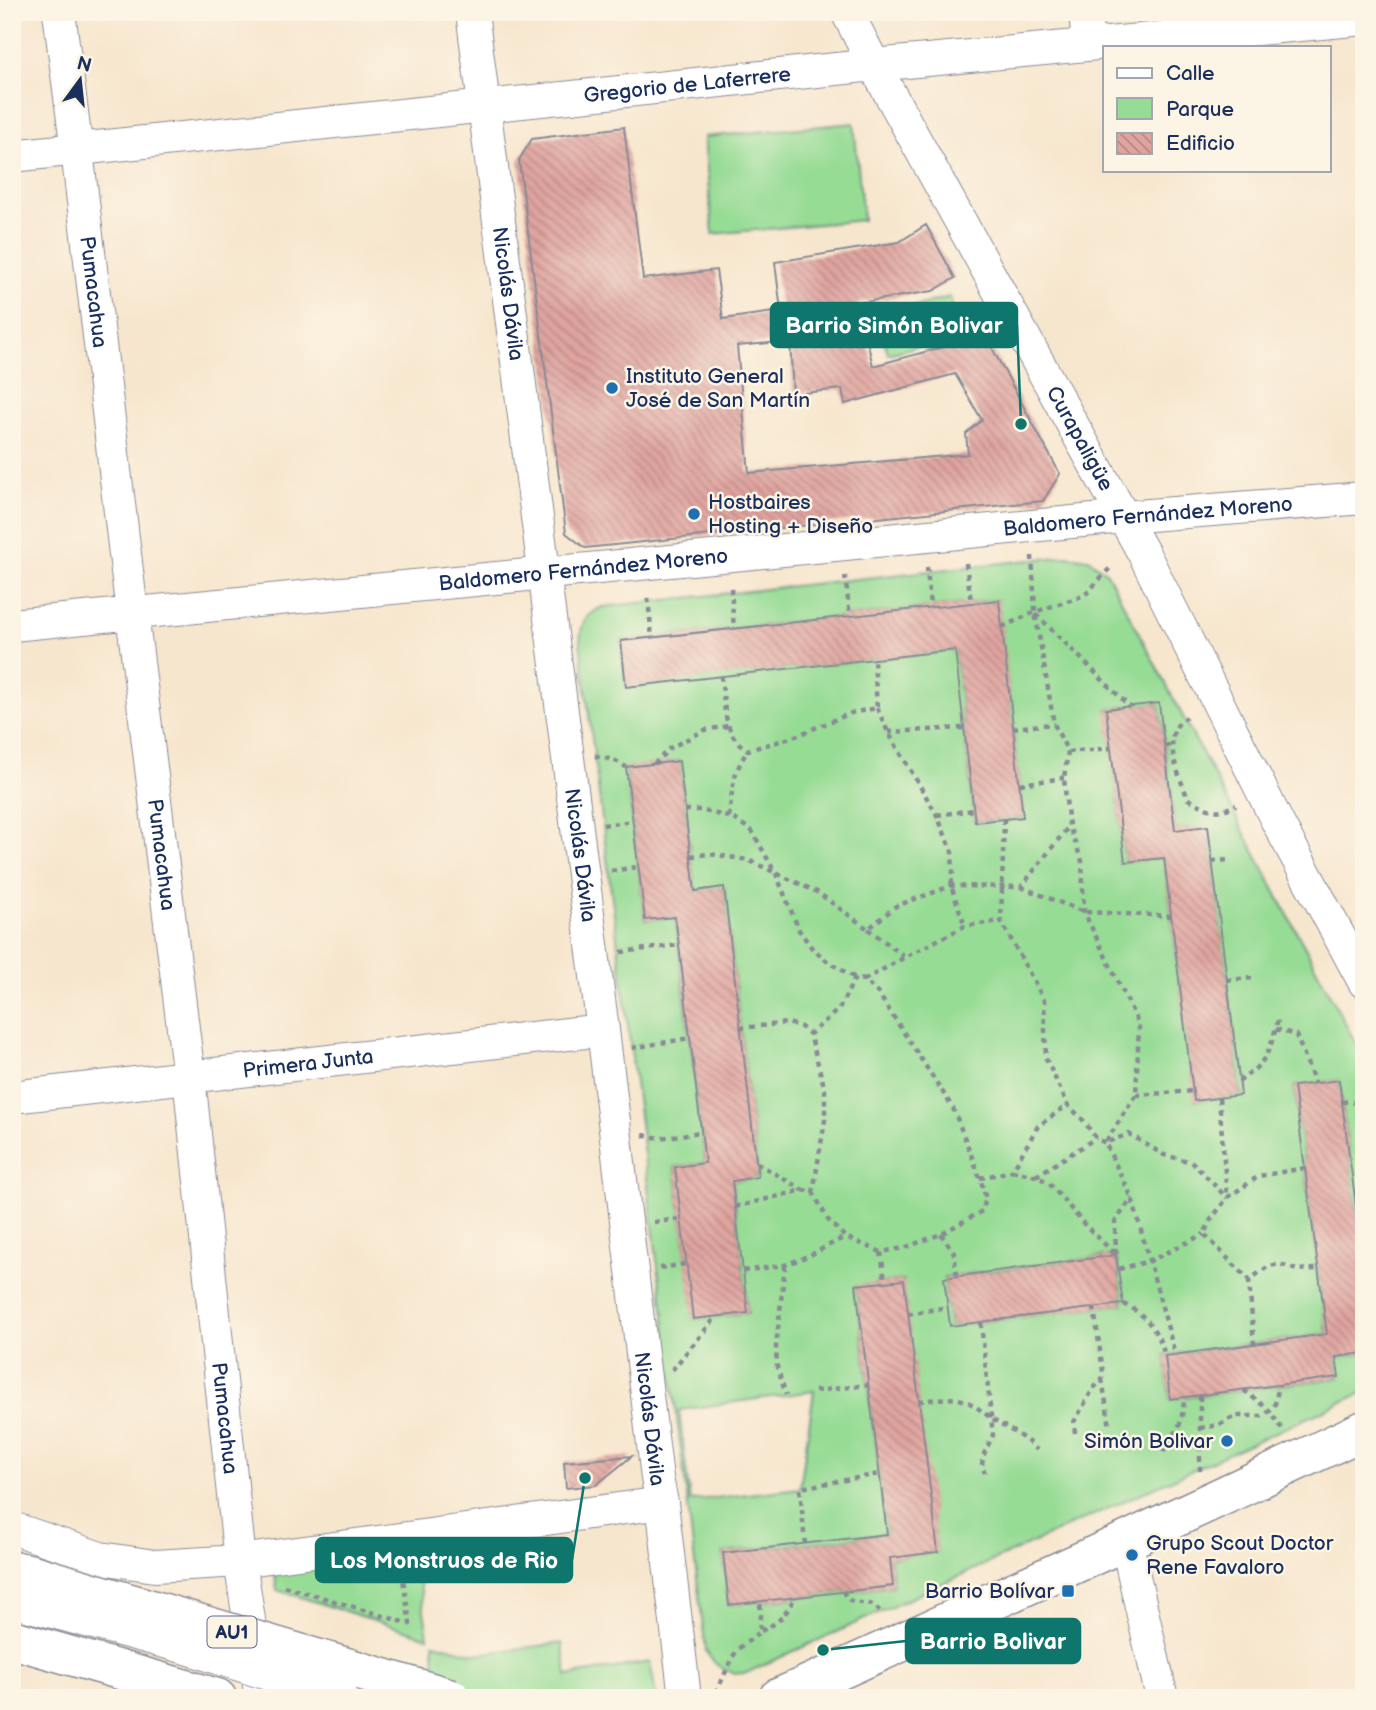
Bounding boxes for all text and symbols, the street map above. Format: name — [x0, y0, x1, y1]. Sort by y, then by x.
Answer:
north arrow — [46, 46, 116, 116]
legend — [1103, 46, 1330, 172]
text: N — [74, 52, 94, 78]
text: Calle — [1166, 61, 1215, 86]
street label: Gregorio de Laferrere — [583, 62, 792, 109]
text: Parque — [1166, 97, 1234, 122]
text: Edificio — [1166, 131, 1235, 156]
street label: Nicolás Dávila — [487, 225, 529, 362]
street label: Pumacahua — [74, 235, 112, 349]
callout: Barrio Simón Bolivar — [771, 303, 1017, 347]
text: Barrio Simón Bolivar — [785, 312, 1004, 340]
place label: Instituto General José de San Martín — [626, 364, 810, 413]
marker: Instituto General José de San Martín — [604, 380, 620, 396]
street label: Curapaligüe — [1041, 382, 1119, 495]
place label: Hostbaires Hosting + Diseño — [708, 490, 873, 539]
street label: Baldomero Fernández Moreno — [1002, 492, 1294, 542]
marker: Hostbaires Hosting + Diseño — [686, 506, 702, 522]
street label: Baldomero Fernández Moreno — [437, 544, 729, 597]
street label: Nicolás Dávila — [559, 787, 601, 924]
street label: Pumacahua — [142, 798, 180, 912]
street label: Primera Junta — [241, 1044, 375, 1084]
street label: Nicolás Dávila — [629, 1350, 670, 1488]
street label: Pumacahua — [206, 1361, 243, 1475]
place label: Simón Bolivar — [1084, 1429, 1213, 1454]
marker: Simón Bolivar — [1219, 1433, 1235, 1449]
place label: Grupo Scout Doctor Rene Favaloro — [1146, 1531, 1334, 1580]
callout: Los Monstruos de Rio — [316, 1538, 572, 1582]
text: Los Monstruos de Rio — [330, 1547, 558, 1575]
marker: Grupo Scout Doctor Rene Favaloro — [1124, 1547, 1140, 1563]
place label: Barrio Bolívar — [925, 1579, 1054, 1604]
marker: Barrio Bolívar — [1060, 1583, 1076, 1599]
road number: AU1 — [208, 1616, 256, 1648]
callout: Barrio Bolivar — [906, 1619, 1080, 1663]
text: Barrio Bolivar — [920, 1628, 1067, 1656]

